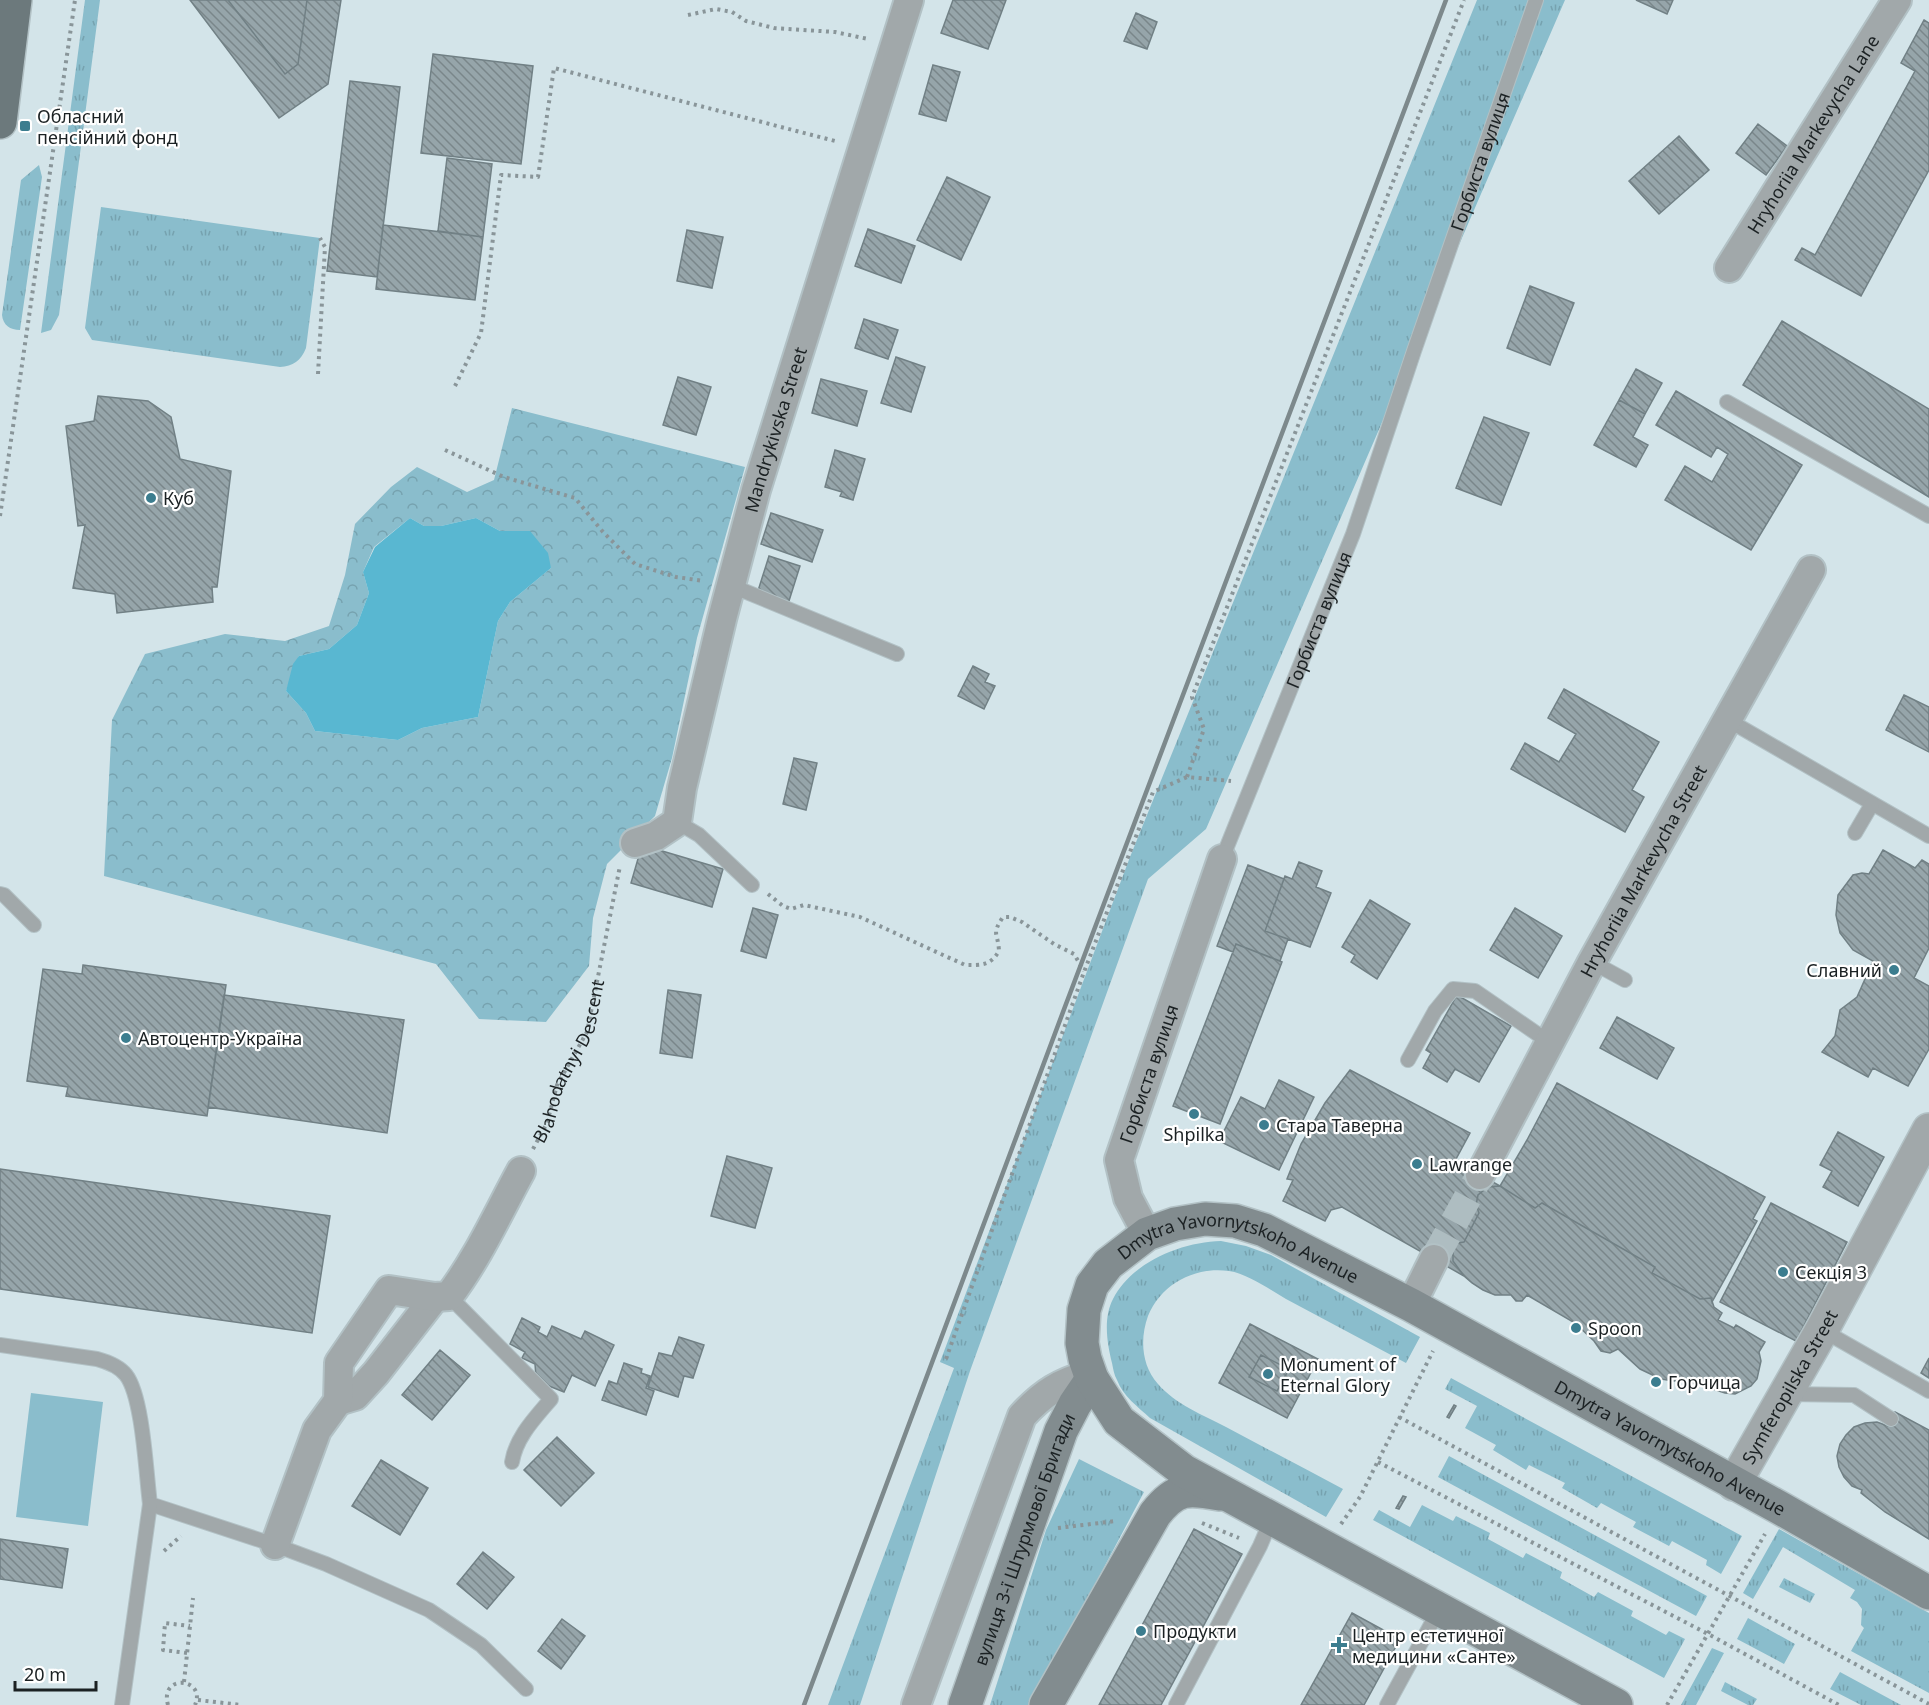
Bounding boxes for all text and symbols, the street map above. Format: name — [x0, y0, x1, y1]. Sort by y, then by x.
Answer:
street label: Hryhoriia Markevycha Lane — [1742, 30, 1884, 238]
street label: Горбиста вулиця — [1445, 89, 1515, 234]
place label: Обласний пенсійний фонд — [37, 104, 178, 149]
marker: Обласний пенсійний фонд — [18, 119, 32, 133]
street label: Mandrykivska Street — [739, 344, 812, 515]
place label: Куб — [163, 486, 194, 510]
marker: Куб — [144, 491, 158, 505]
street label: Горбиста вулиця — [1280, 548, 1357, 692]
street label: Hryhoriia Markevycha Street — [1574, 760, 1712, 981]
place label: Славний — [1806, 958, 1882, 982]
marker: Славний — [1887, 963, 1901, 977]
street label: Blahodatnyi Descent — [527, 977, 609, 1147]
street label: Горбиста вулиця — [1114, 1001, 1183, 1146]
place label: Автоцентр-Україна — [138, 1026, 302, 1050]
marker: Автоцентр-Україна — [119, 1031, 133, 1045]
marker: Shpilka — [1187, 1107, 1201, 1121]
place label: Стара Таверна — [1276, 1113, 1403, 1137]
marker: Стара Таверна — [1257, 1118, 1271, 1132]
place label: Shpilka — [1163, 1122, 1225, 1146]
place label: Lawrange — [1429, 1152, 1512, 1176]
marker: Lawrange — [1410, 1157, 1424, 1171]
street label: Dmytra Yavornytskoho Avenue — [1112, 1207, 1363, 1288]
place label: Секція 3 — [1795, 1260, 1867, 1284]
marker: Секція 3 — [1776, 1265, 1790, 1279]
street label: Symferopilska Street — [1736, 1305, 1843, 1468]
place label: Spoon — [1588, 1316, 1642, 1340]
marker: Spoon — [1569, 1321, 1583, 1335]
place label: Monument of Eternal Glory — [1280, 1352, 1397, 1397]
marker: Monument of Eternal Glory — [1261, 1367, 1275, 1381]
place label: Горчица — [1668, 1370, 1741, 1394]
street label: Dmytra Yavornytskoho Avenue — [1550, 1374, 1790, 1521]
marker: Горчица — [1649, 1375, 1663, 1389]
street label: вулиця 3-ї Штурмової Бригади — [968, 1409, 1080, 1669]
place label: Продукти — [1153, 1619, 1237, 1643]
place label: Центр естетичної медицини «Санте» — [1352, 1623, 1516, 1668]
marker: Продукти — [1134, 1624, 1148, 1638]
marker: Центр естетичної медицини «Санте» — [1330, 1636, 1348, 1654]
scale bar — [15, 1654, 96, 1692]
text: 20 m — [24, 1662, 66, 1686]

